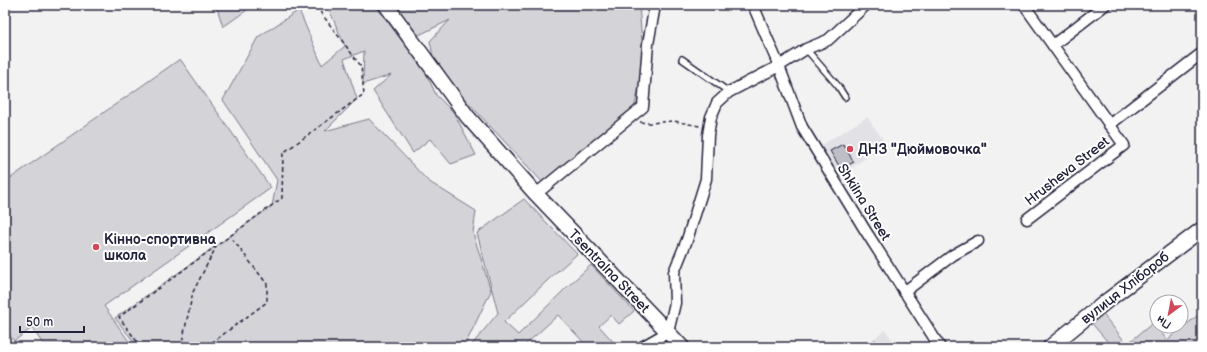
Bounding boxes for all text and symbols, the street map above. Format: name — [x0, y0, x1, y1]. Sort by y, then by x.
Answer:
street label: Hrusheva Street — [1021, 132, 1113, 209]
place label: ДНЗ "Дюймовочка" — [858, 141, 987, 158]
marker: ДНЗ "Дюймовочка" — [845, 144, 855, 154]
street label: Shkilna Street — [834, 161, 895, 244]
street label: Tsentralna Street — [565, 226, 654, 317]
place label: Кінно-спортивна школа — [104, 231, 217, 264]
marker: Кінно-спортивна школа — [91, 242, 101, 252]
street label: вулиця Хлібороб — [1078, 248, 1173, 328]
north arrow — [1149, 294, 1189, 334]
scale bar — [20, 308, 84, 334]
text: Пн — [1154, 313, 1174, 331]
text: 50 m — [26, 315, 53, 330]

